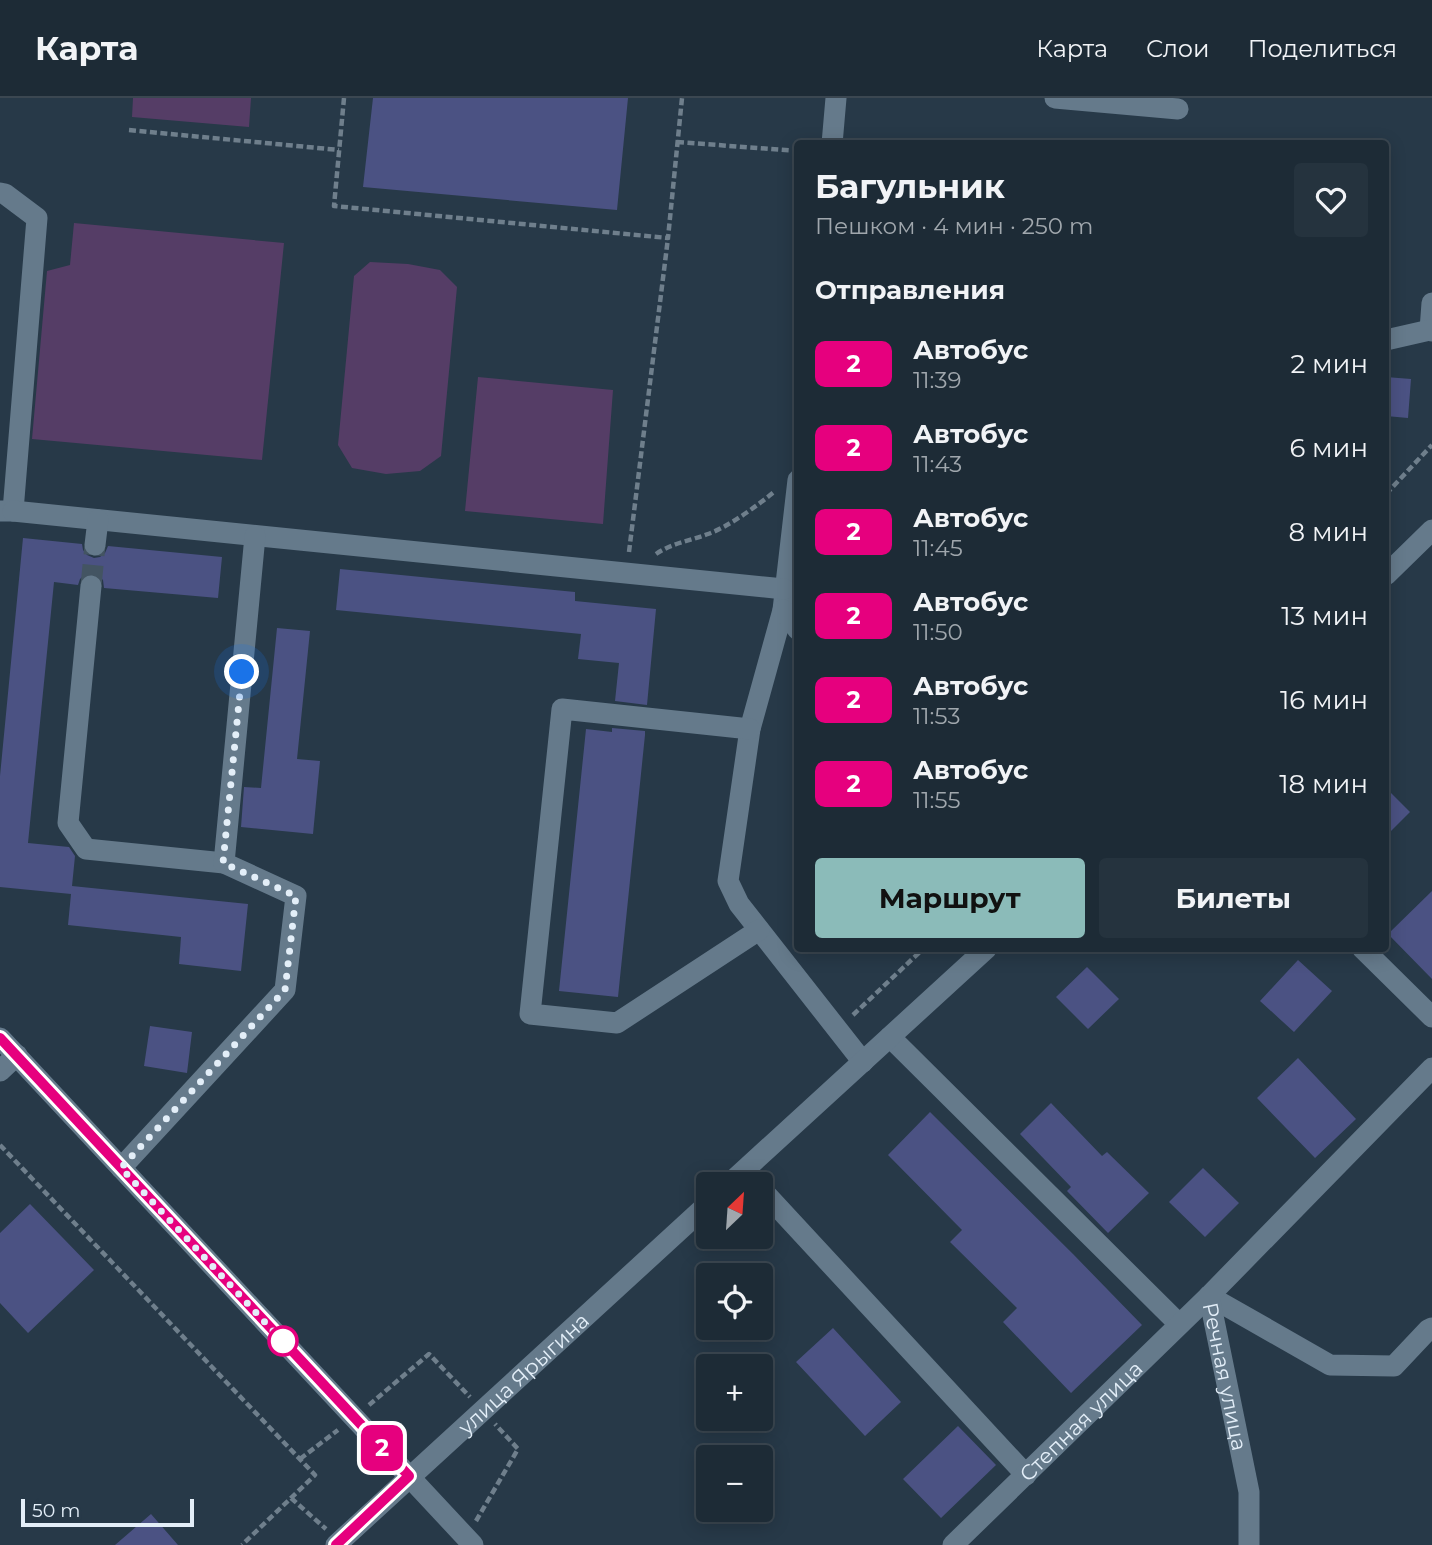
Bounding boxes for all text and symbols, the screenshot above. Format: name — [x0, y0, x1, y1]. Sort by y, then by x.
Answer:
text: Карта — [35, 28, 138, 68]
text: Карта — [1036, 34, 1108, 63]
text: Слои — [1146, 34, 1210, 63]
text: Поделиться — [1248, 34, 1397, 63]
button: heart — [1294, 163, 1368, 237]
text: Багульник — [815, 166, 1005, 206]
text: Пешком · 4 мин · 250 m — [815, 212, 1093, 240]
text: Отправления — [815, 274, 1005, 306]
text: Автобус — [913, 334, 1028, 366]
text: 2 мин — [1290, 348, 1368, 380]
text: 2 — [846, 349, 861, 378]
text: 11:39 — [913, 366, 961, 394]
text: Автобус — [913, 418, 1028, 450]
text: 6 мин — [1289, 432, 1368, 464]
text: 2 — [846, 433, 861, 462]
text: 11:43 — [913, 450, 962, 478]
text: Автобус — [913, 502, 1028, 534]
text: 8 мин — [1289, 516, 1368, 548]
text: 2 — [846, 517, 861, 546]
text: 11:45 — [913, 534, 963, 562]
text: Автобус — [913, 586, 1028, 618]
text: 13 мин — [1281, 600, 1368, 632]
text: 2 — [846, 601, 861, 630]
text: 11:50 — [913, 618, 963, 646]
your location — [224, 654, 259, 689]
text: Автобус — [913, 670, 1028, 702]
text: 16 мин — [1280, 684, 1368, 716]
text: 2 — [846, 685, 861, 714]
text: 11:53 — [913, 702, 960, 730]
text: Автобус — [913, 754, 1028, 786]
text: 18 мин — [1279, 768, 1368, 800]
text: 2 — [846, 769, 861, 798]
text: 11:55 — [913, 786, 960, 814]
button: Маршрут — [815, 858, 1085, 938]
button: Билеты — [1099, 858, 1368, 938]
north arrow — [696, 1172, 774, 1250]
map controls — [696, 1172, 773, 1522]
button: locate — [696, 1263, 773, 1340]
street label: Речная улица — [1198, 1300, 1253, 1453]
street label: улица Ярыгина — [452, 1307, 594, 1440]
unlabelled marker — [268, 1326, 298, 1356]
button: + — [696, 1354, 773, 1431]
street label: Степная улица — [1014, 1356, 1147, 1486]
line badge: 2 — [359, 1425, 405, 1471]
text: 2 — [375, 1433, 389, 1462]
button: − — [696, 1445, 773, 1522]
scale bar — [21, 1496, 194, 1528]
text: 50 m — [32, 1499, 80, 1522]

